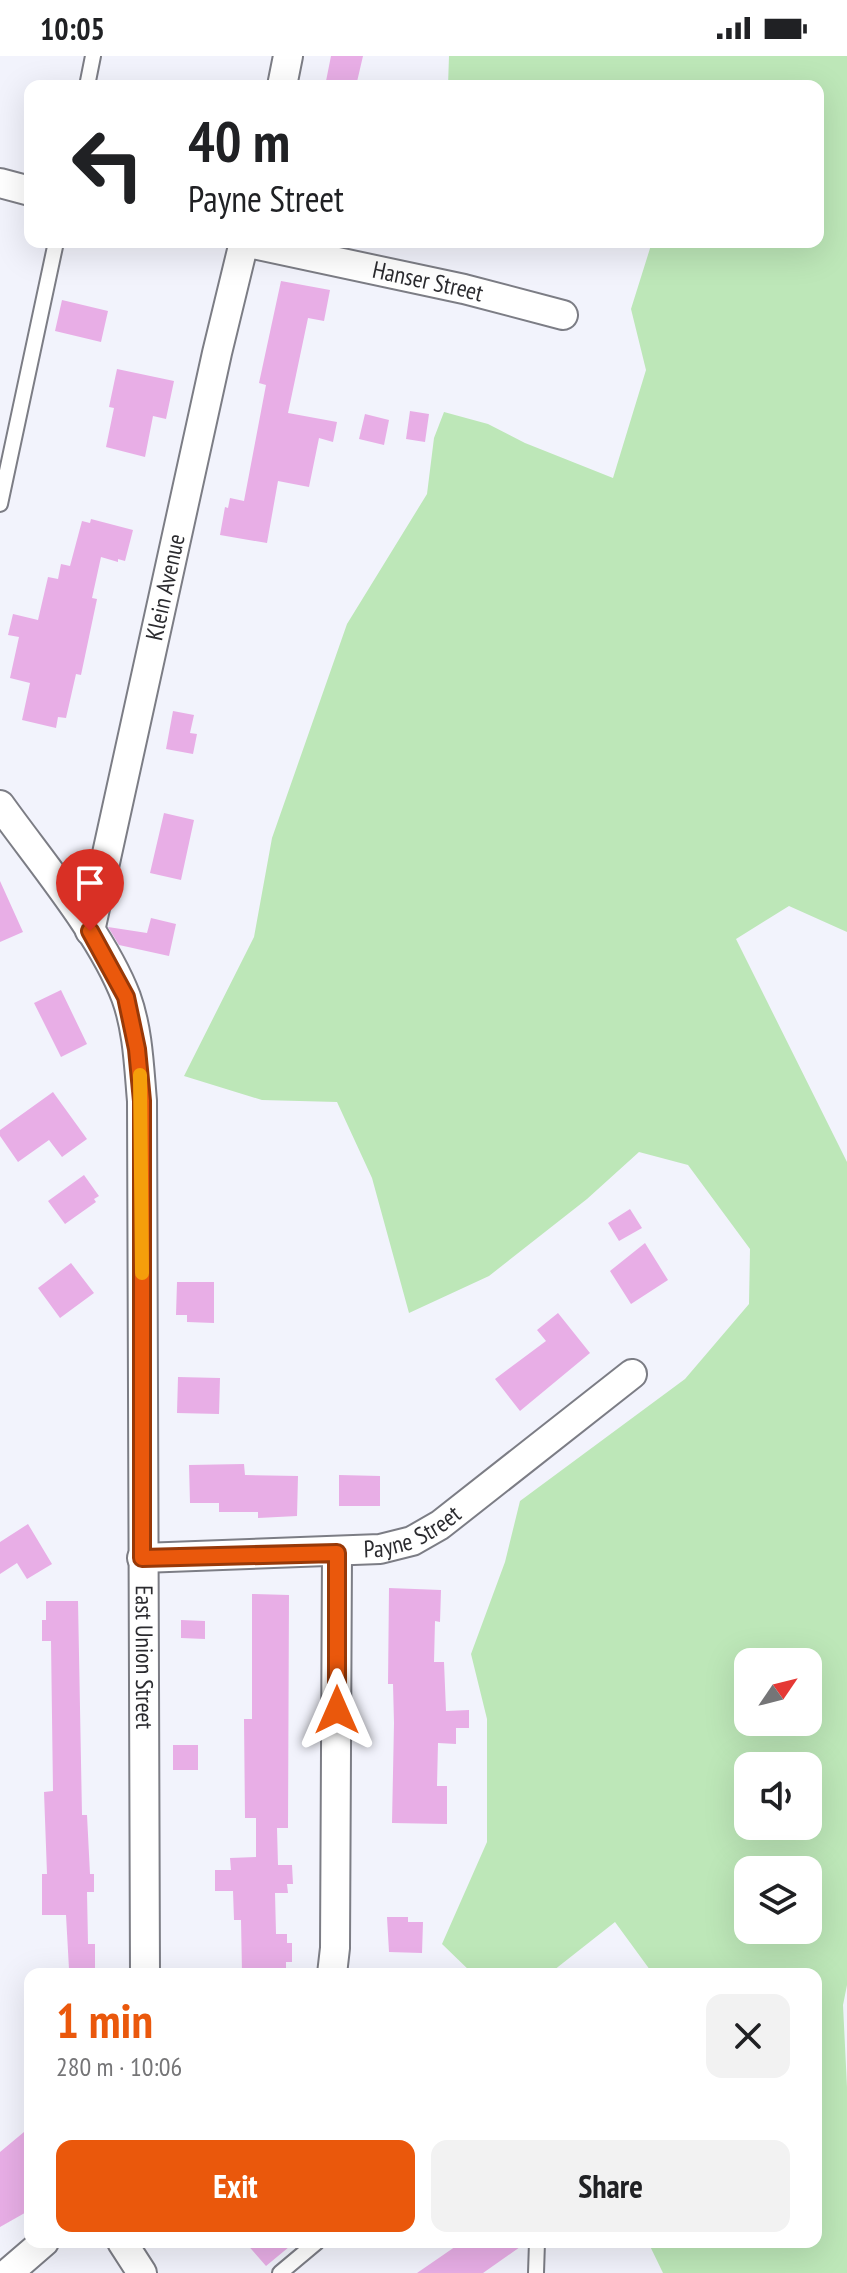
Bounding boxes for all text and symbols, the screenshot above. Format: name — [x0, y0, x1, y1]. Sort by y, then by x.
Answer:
text: 10:05 — [40, 9, 105, 48]
text: 40 m — [188, 105, 290, 177]
icon: left — [56, 112, 160, 216]
text: Payne Street — [188, 175, 344, 222]
street label: Hanser Street — [370, 254, 487, 309]
street label: Klein Avenue — [138, 531, 192, 643]
pin — [56, 849, 124, 931]
icon: arrive — [68, 861, 112, 905]
street label: Payne Street — [363, 1498, 467, 1565]
street label: East Union Street — [129, 1585, 160, 1729]
north arrow — [734, 1648, 822, 1736]
map controls — [734, 1648, 822, 1944]
position arrow — [295, 1668, 379, 1752]
button: sound — [734, 1752, 822, 1840]
button: layers — [734, 1856, 822, 1944]
text: 1 min — [56, 1989, 153, 2051]
button: close — [706, 1994, 790, 2078]
text: 280 m · 10:06 — [56, 2050, 182, 2083]
button: Exit — [56, 2140, 415, 2232]
button: Share — [431, 2140, 790, 2232]

